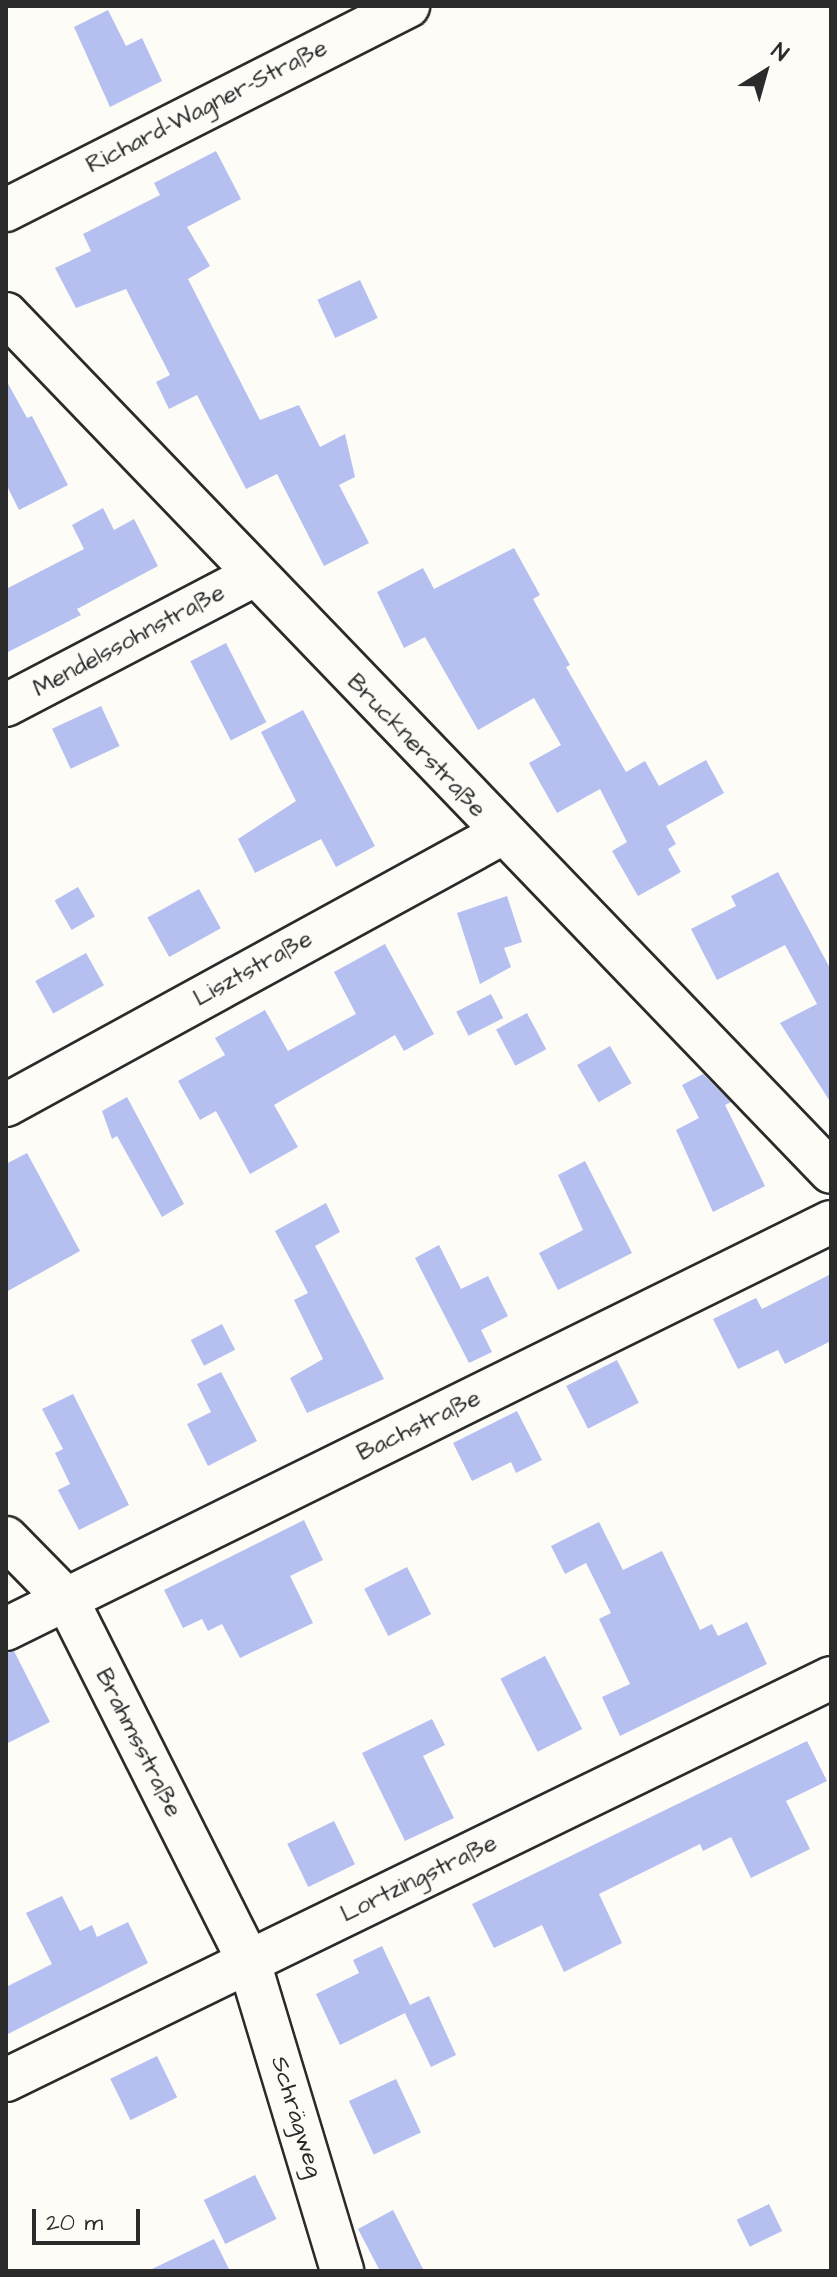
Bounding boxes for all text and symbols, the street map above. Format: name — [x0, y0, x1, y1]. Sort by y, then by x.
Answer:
north arrow — [725, 32, 805, 112]
street label: Richard-Wagner-Straße — [82, 34, 332, 180]
text: N — [765, 36, 795, 69]
street label: Mendelssohnstraße — [28, 578, 230, 704]
street label: Brucknerstraße — [340, 668, 492, 824]
street label: Lisztstraße — [189, 925, 317, 1013]
street label: Bachstraße — [353, 1384, 485, 1468]
street label: Brahmsstraße — [88, 1664, 188, 1822]
street label: Lortzingstraße — [336, 1829, 502, 1929]
street label: Schrägweg — [264, 2053, 328, 2181]
scale bar — [36, 2193, 144, 2243]
text: 20 m — [46, 2206, 103, 2240]

